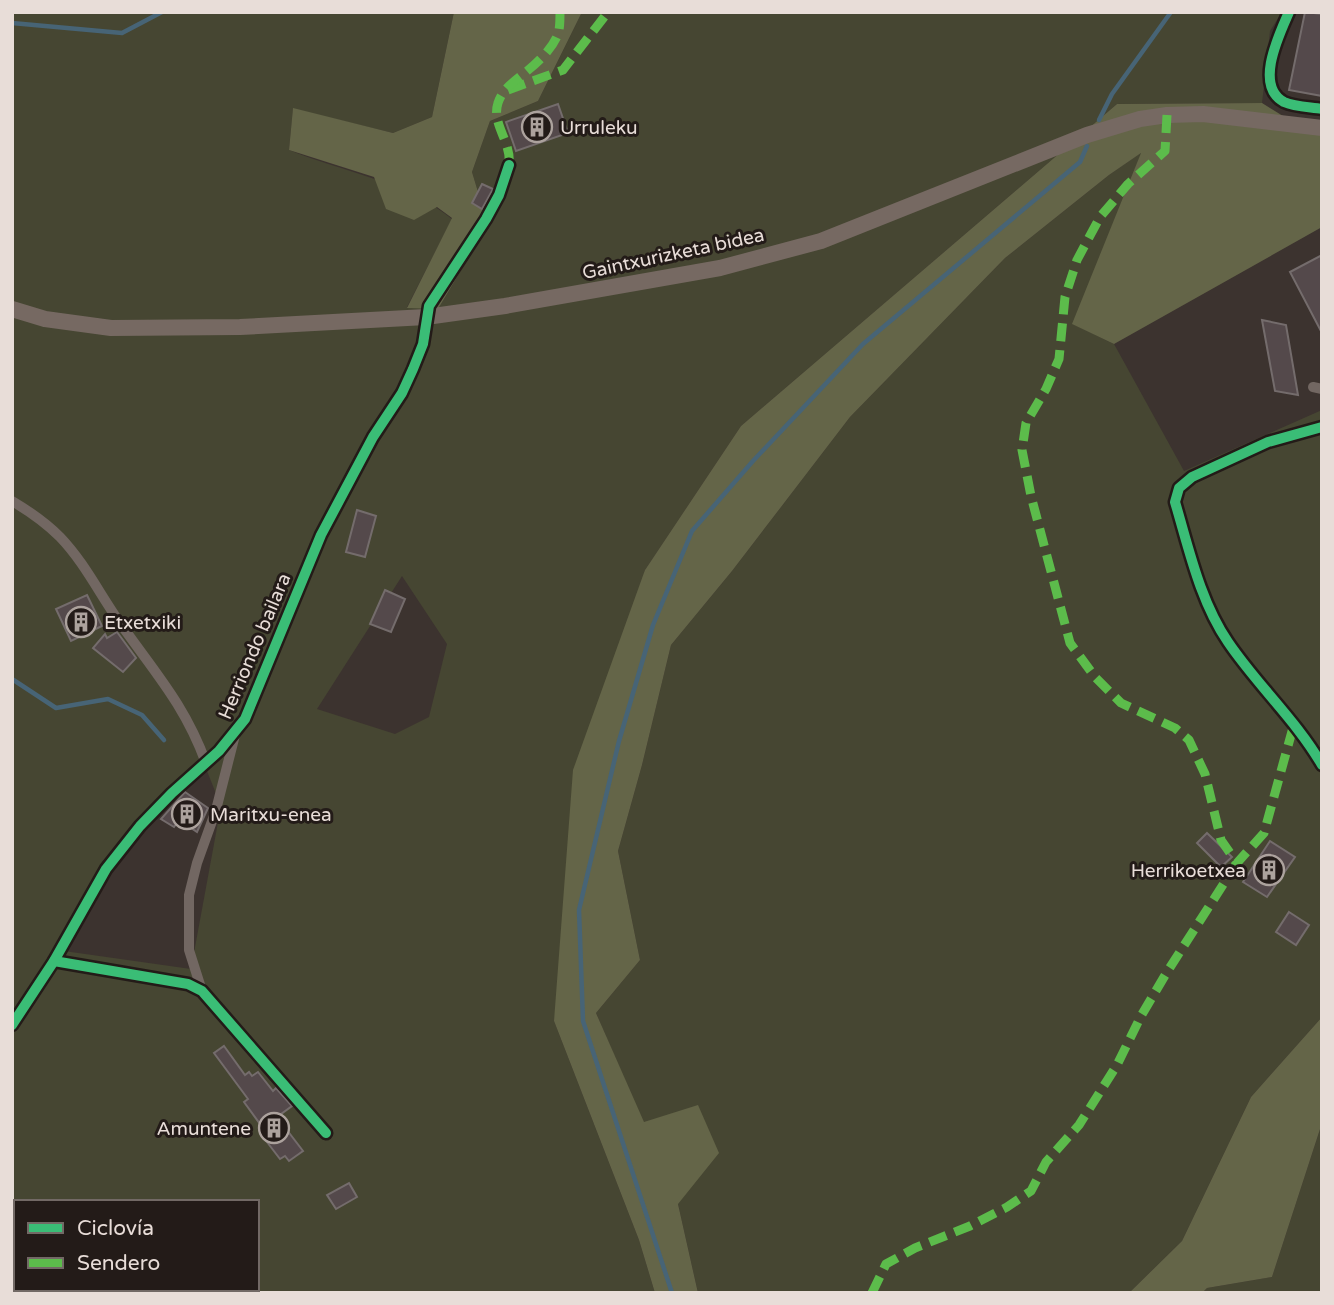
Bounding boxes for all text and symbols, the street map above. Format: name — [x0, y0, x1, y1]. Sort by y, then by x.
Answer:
building icon: Urruleku — [520, 110, 554, 144]
place label: Urruleku — [560, 117, 638, 139]
street label: Gaintxurizketa bidea — [580, 224, 766, 284]
street label: Herriondo bailara — [214, 570, 296, 723]
building icon: Etxetxiki — [64, 605, 98, 639]
place label: Etxetxiki — [104, 612, 181, 634]
building icon: Maritxu-enea — [170, 797, 204, 831]
place label: Maritxu-enea — [210, 804, 332, 826]
building icon: Herrikoetxea — [1252, 853, 1286, 887]
place label: Herrikoetxea — [1131, 860, 1246, 882]
building icon: Amuntene — [257, 1111, 291, 1145]
place label: Amuntene — [156, 1118, 251, 1140]
legend — [14, 1200, 259, 1291]
text: Ciclovía — [77, 1216, 154, 1241]
text: Sendero — [77, 1251, 160, 1276]

